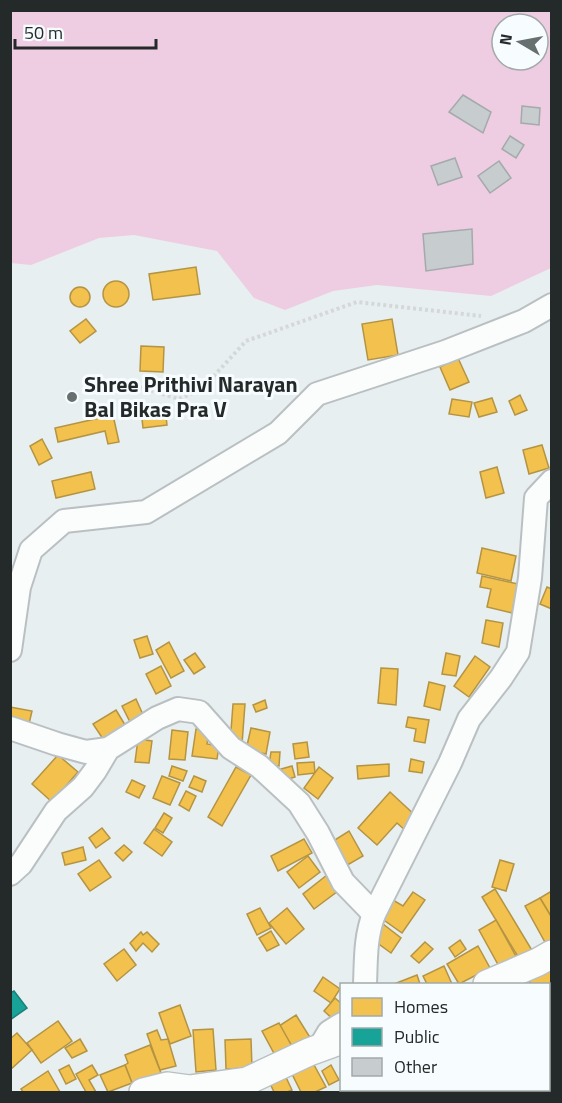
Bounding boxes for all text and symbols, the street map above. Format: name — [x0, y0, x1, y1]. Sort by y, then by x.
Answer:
scale bar — [15, 12, 156, 50]
north arrow — [490, 12, 550, 72]
text: 50 m — [24, 19, 63, 46]
text: N — [492, 32, 518, 47]
place label: Shree Prithivi Narayan Bal Bikas Pra V — [84, 367, 298, 426]
marker: Shree Prithivi Narayan Bal Bikas Pra V — [65, 390, 79, 404]
legend — [340, 983, 550, 1091]
text: Homes — [394, 993, 448, 1020]
text: Public — [394, 1023, 440, 1050]
text: Other — [394, 1053, 437, 1080]

